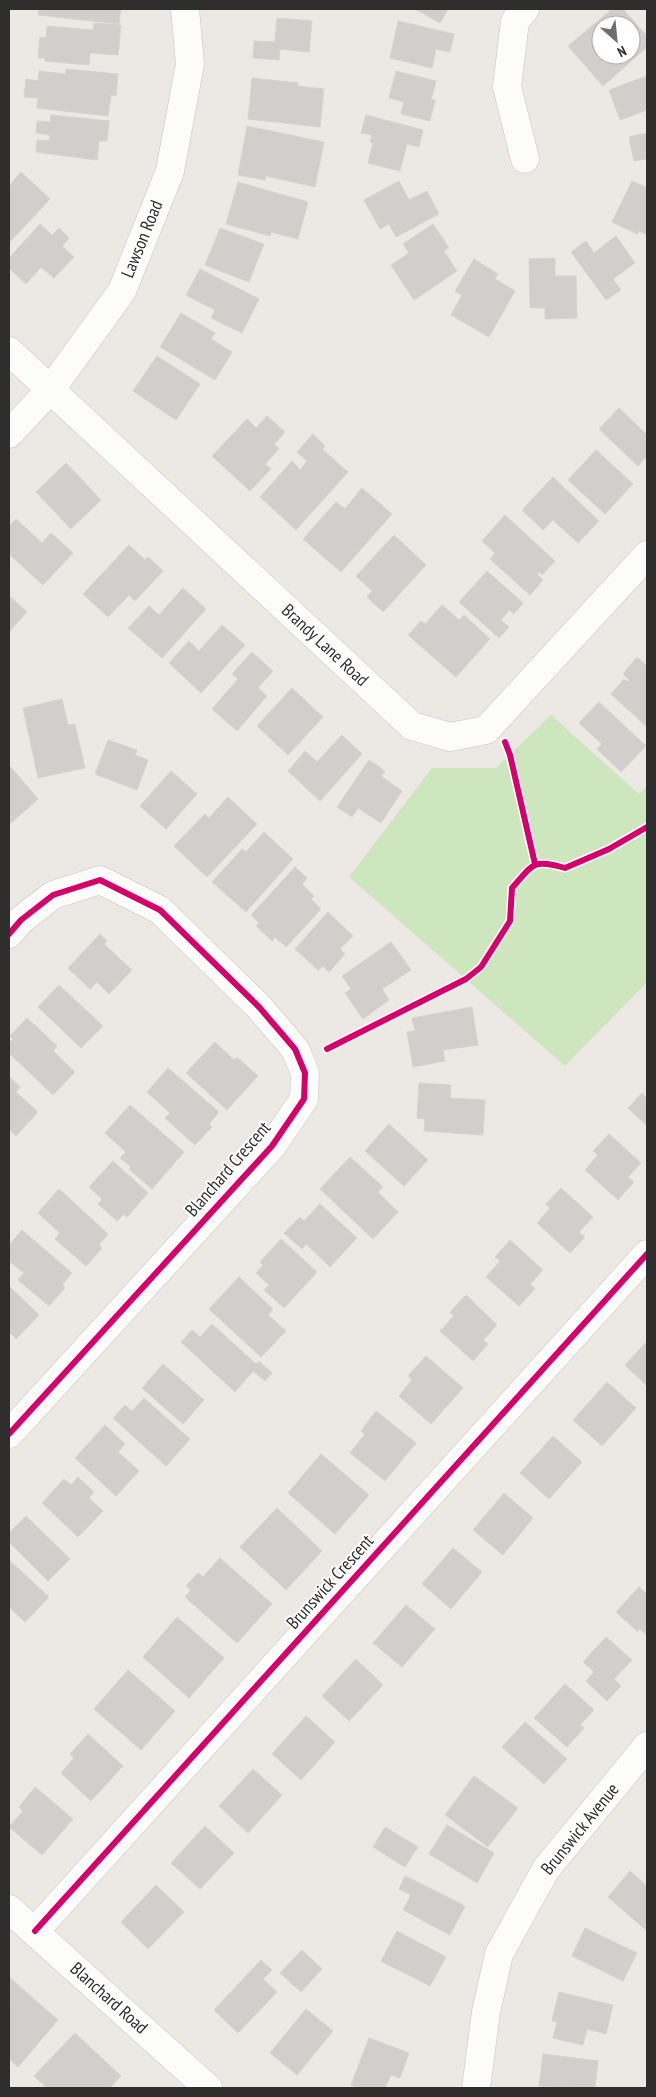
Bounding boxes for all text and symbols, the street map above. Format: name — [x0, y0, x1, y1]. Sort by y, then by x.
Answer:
north arrow — [591, 15, 641, 65]
text: N — [614, 42, 629, 61]
street label: Lawson Road — [116, 197, 167, 281]
street label: Brandy Lane Road — [277, 598, 374, 691]
street label: Blanchard Crescent — [180, 1116, 275, 1221]
street label: Brunswick Crescent — [281, 1530, 378, 1634]
street label: Brunswick Avenue — [536, 1778, 624, 1879]
street label: Blanchard Road — [66, 1957, 153, 2038]

